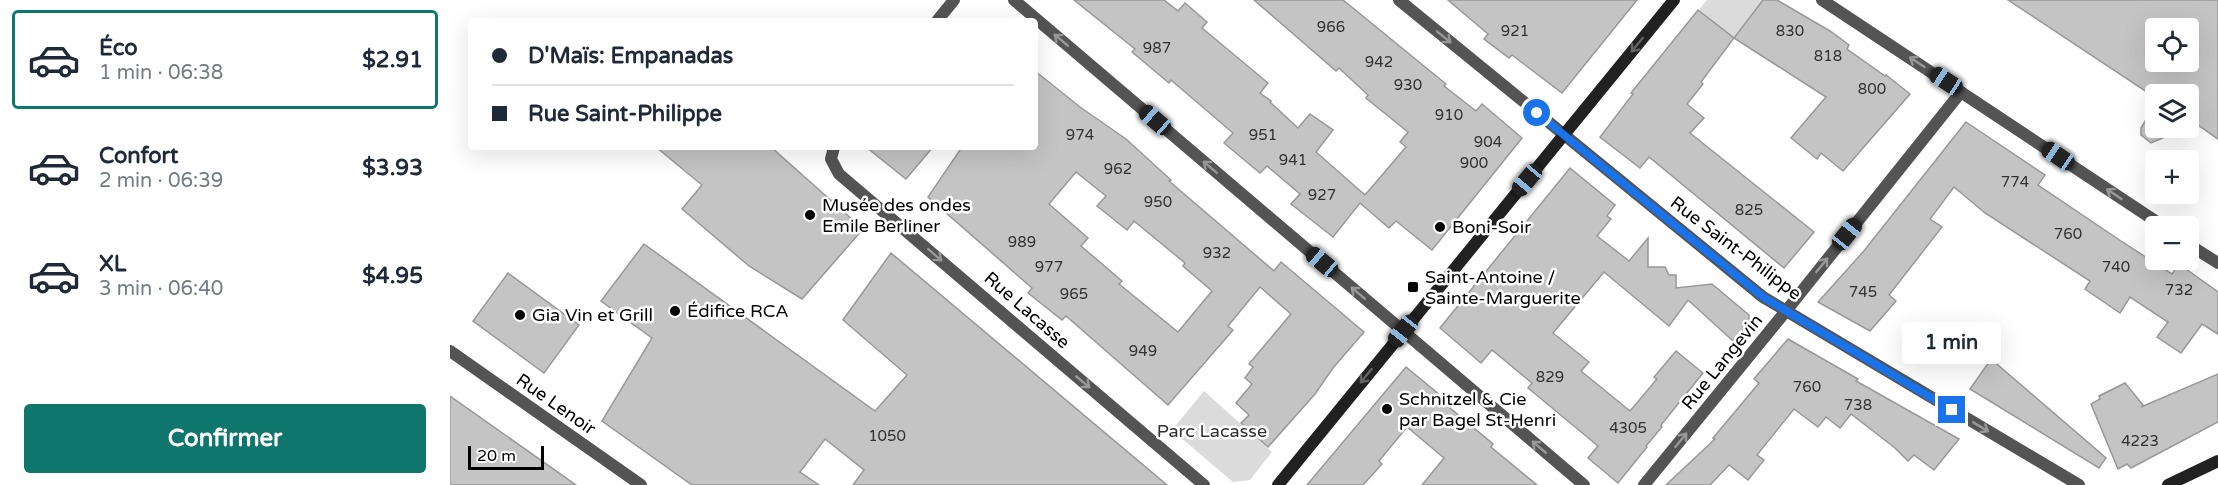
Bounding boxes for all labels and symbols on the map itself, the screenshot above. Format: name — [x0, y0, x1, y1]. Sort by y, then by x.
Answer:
house number: 966 — [1317, 18, 1345, 36]
house number: 921 — [1501, 22, 1529, 40]
house number: 830 — [1776, 22, 1804, 40]
one-way arrow — [1436, 30, 1451, 44]
one-way arrow — [1054, 33, 1069, 47]
one-way arrow — [1630, 37, 1643, 53]
house number: 987 — [1143, 39, 1171, 57]
house number: 818 — [1814, 47, 1842, 65]
house number: 942 — [1365, 53, 1393, 71]
one-way arrow — [1909, 56, 1926, 69]
car — [1926, 64, 1966, 98]
house number: 930 — [1394, 76, 1422, 94]
house number: 800 — [1858, 80, 1886, 98]
route start — [1523, 99, 1550, 126]
car — [1136, 101, 1174, 139]
house number: 910 — [1435, 106, 1463, 124]
house number: 974 — [1066, 126, 1094, 144]
house number: 951 — [1249, 126, 1277, 144]
house number: 904 — [1474, 133, 1502, 151]
car — [2038, 138, 2078, 174]
house number: 941 — [1279, 151, 1307, 169]
house number: 900 — [1460, 154, 1488, 172]
house number: 962 — [1104, 160, 1132, 178]
one-way arrow — [1202, 160, 1217, 174]
car — [1509, 160, 1545, 200]
house number: 774 — [2001, 173, 2029, 191]
house number: 927 — [1308, 186, 1336, 204]
one-way arrow — [2107, 188, 2123, 200]
street label: Rue Saint-Philippe — [1666, 191, 1806, 305]
house number: 950 — [1144, 193, 1172, 211]
place label: Musée des ondes Emile Berliner — [822, 194, 971, 237]
house number: 825 — [1735, 201, 1763, 219]
marker: Musée des ondes Emile Berliner — [803, 208, 817, 222]
car — [1829, 214, 1865, 254]
place label: Boni-Soir — [1452, 216, 1531, 238]
marker: Boni-Soir — [1433, 220, 1447, 234]
house number: 760 — [2054, 225, 2082, 243]
house number: 989 — [1008, 233, 1036, 251]
house number: 932 — [1203, 244, 1231, 262]
car — [1302, 244, 1342, 280]
one-way arrow — [927, 248, 942, 262]
house number: 977 — [1035, 258, 1063, 276]
one-way arrow — [1815, 258, 1829, 273]
house number: 740 — [2102, 258, 2130, 276]
place label: Saint-Antoine / Sainte-Marguerite — [1425, 266, 1581, 309]
street label: Rue Lacasse — [980, 267, 1074, 353]
marker: Saint-Antoine / Sainte-Marguerite — [1406, 280, 1420, 294]
house number: 732 — [2165, 281, 2193, 299]
house number: 745 — [1849, 283, 1877, 301]
house number: 965 — [1060, 285, 1088, 303]
one-way arrow — [1351, 287, 1367, 300]
place label: Édifice RCA — [687, 300, 789, 322]
place label: Gia Vin et Grill — [532, 304, 653, 326]
marker: Édifice RCA — [668, 304, 682, 318]
marker: Gia Vin et Grill — [513, 308, 527, 322]
street label: Rue Langevin — [1677, 310, 1767, 414]
car — [1385, 311, 1421, 351]
callout: 1 min — [1902, 323, 2002, 365]
house number: 949 — [1129, 342, 1157, 360]
street label: Rue Lenoir — [512, 368, 600, 440]
one-way arrow — [1360, 368, 1373, 384]
house number: 829 — [1536, 368, 1564, 386]
one-way arrow — [1075, 375, 1090, 389]
house number: 760 — [1793, 378, 1821, 396]
place label: Schnitzel & Cie par Bagel St-Henri — [1399, 388, 1556, 431]
house number: 738 — [1844, 396, 1872, 414]
route end — [1938, 396, 1965, 423]
marker: Schnitzel & Cie par Bagel St-Henri — [1380, 402, 1394, 416]
house number: 4305 — [1609, 419, 1647, 437]
park label: Parc Lacasse — [1157, 420, 1267, 442]
one-way arrow — [1972, 422, 1989, 434]
house number: 1050 — [868, 427, 906, 445]
house number: 4223 — [2121, 432, 2159, 450]
one-way arrow — [1674, 433, 1688, 448]
one-way arrow — [1532, 440, 1547, 454]
scale bar — [468, 443, 544, 470]

